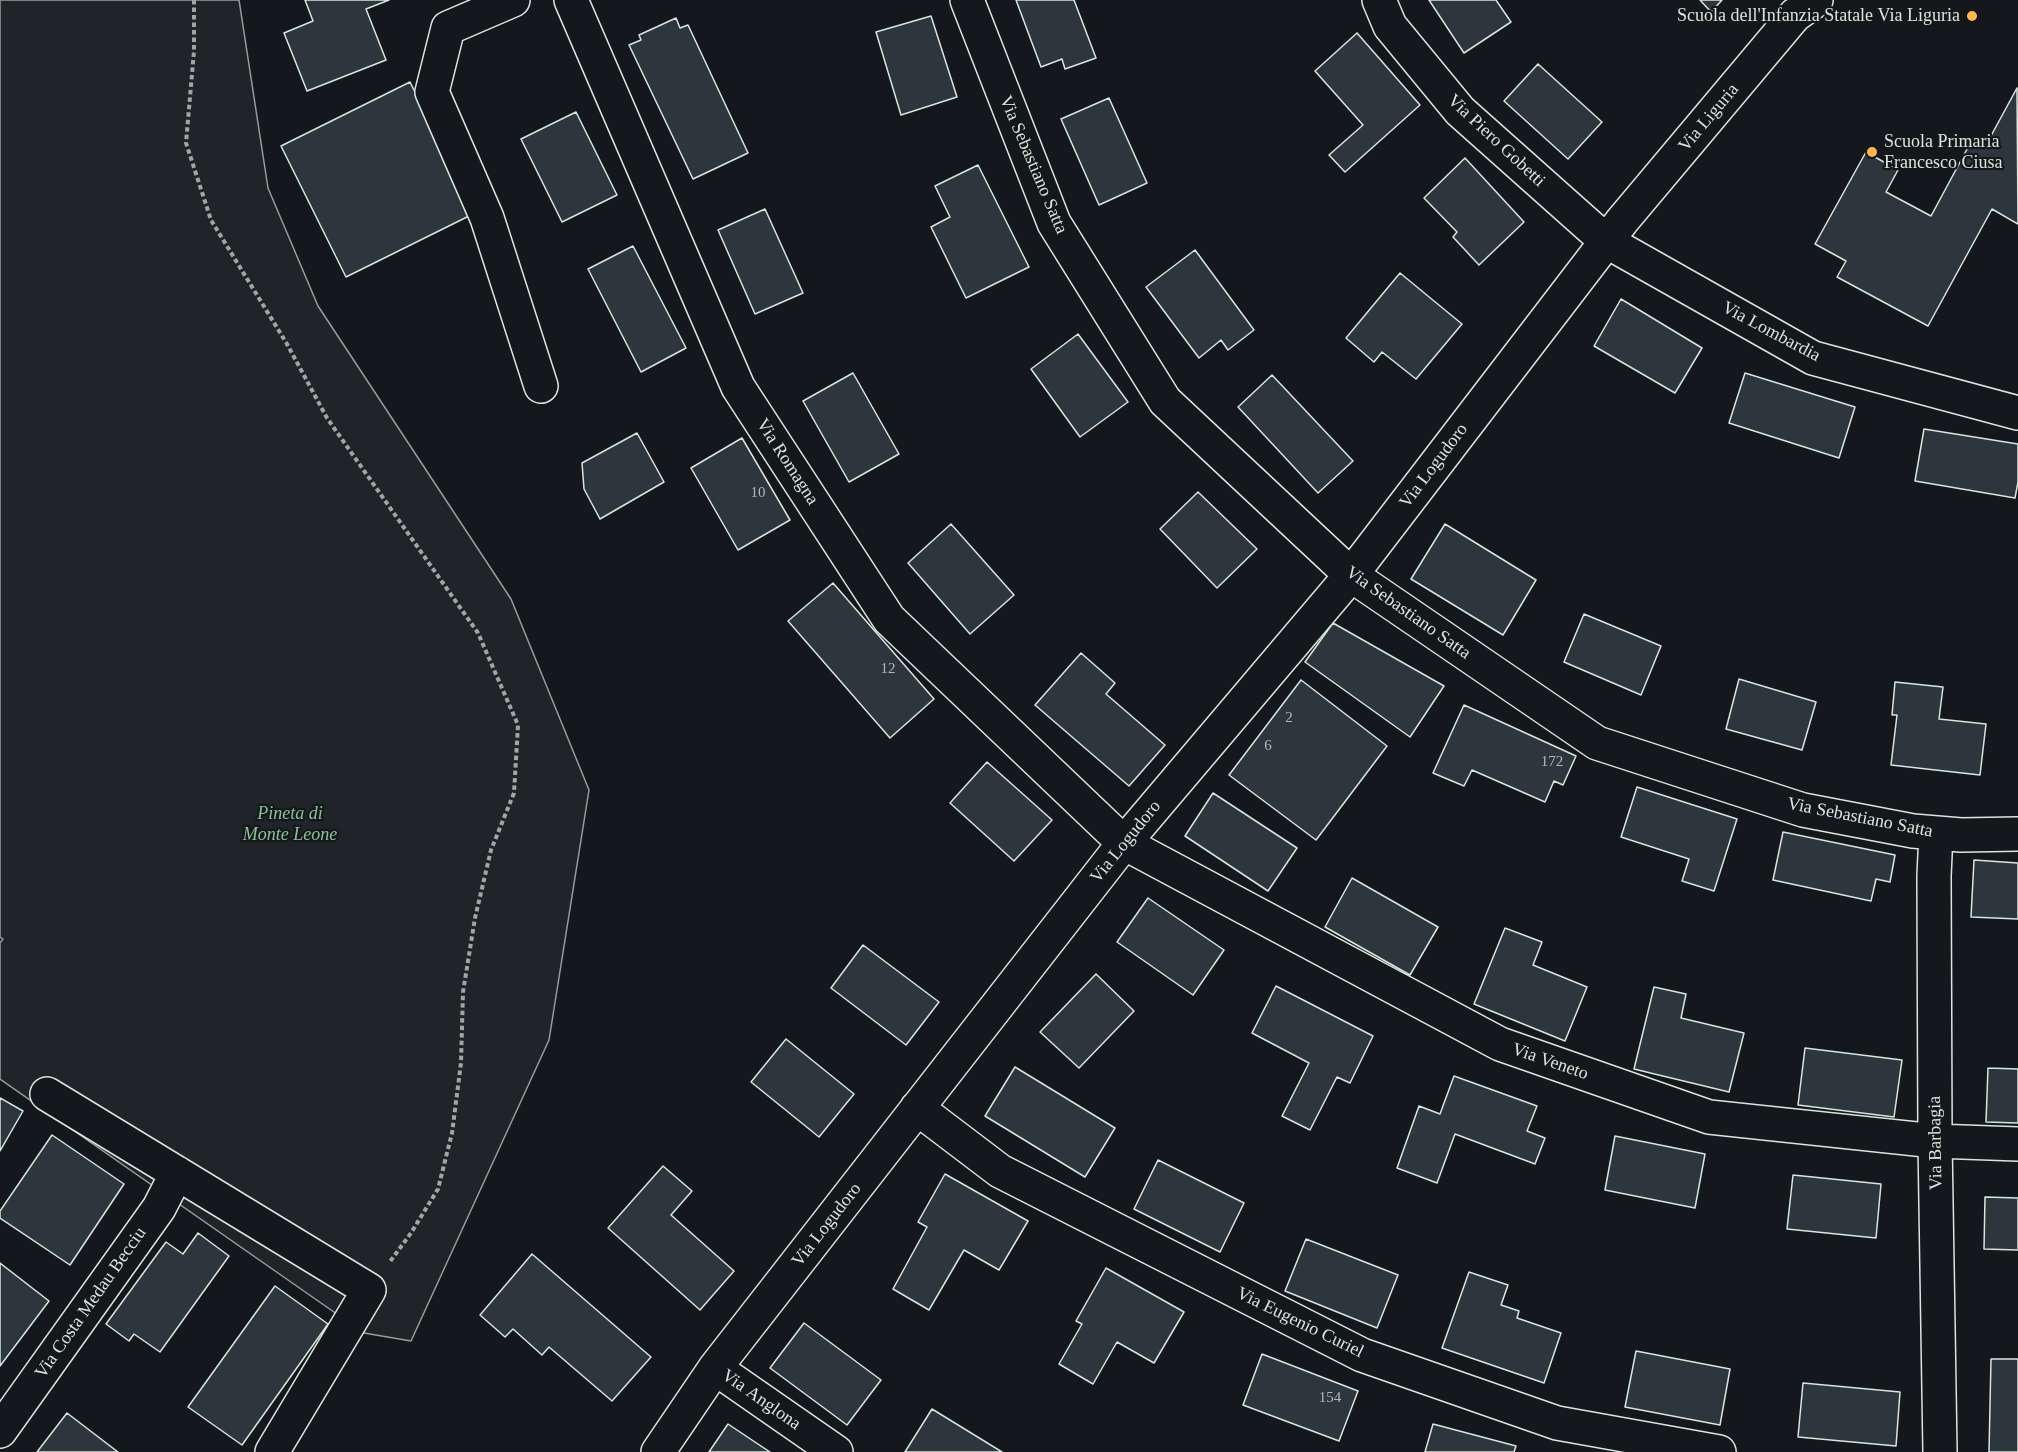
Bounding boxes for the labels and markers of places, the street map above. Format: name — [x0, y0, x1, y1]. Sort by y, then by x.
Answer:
place label: Scuola dell'Infanzia Statale Via Liguria — [1677, 5, 1960, 27]
marker: Scuola dell'Infanzia Statale Via Liguria — [1965, 9, 1979, 23]
place label: Scuola Primaria Francesco Ciusa — [1884, 131, 2002, 174]
marker: Scuola Primaria Francesco Ciusa — [1865, 145, 1879, 159]

